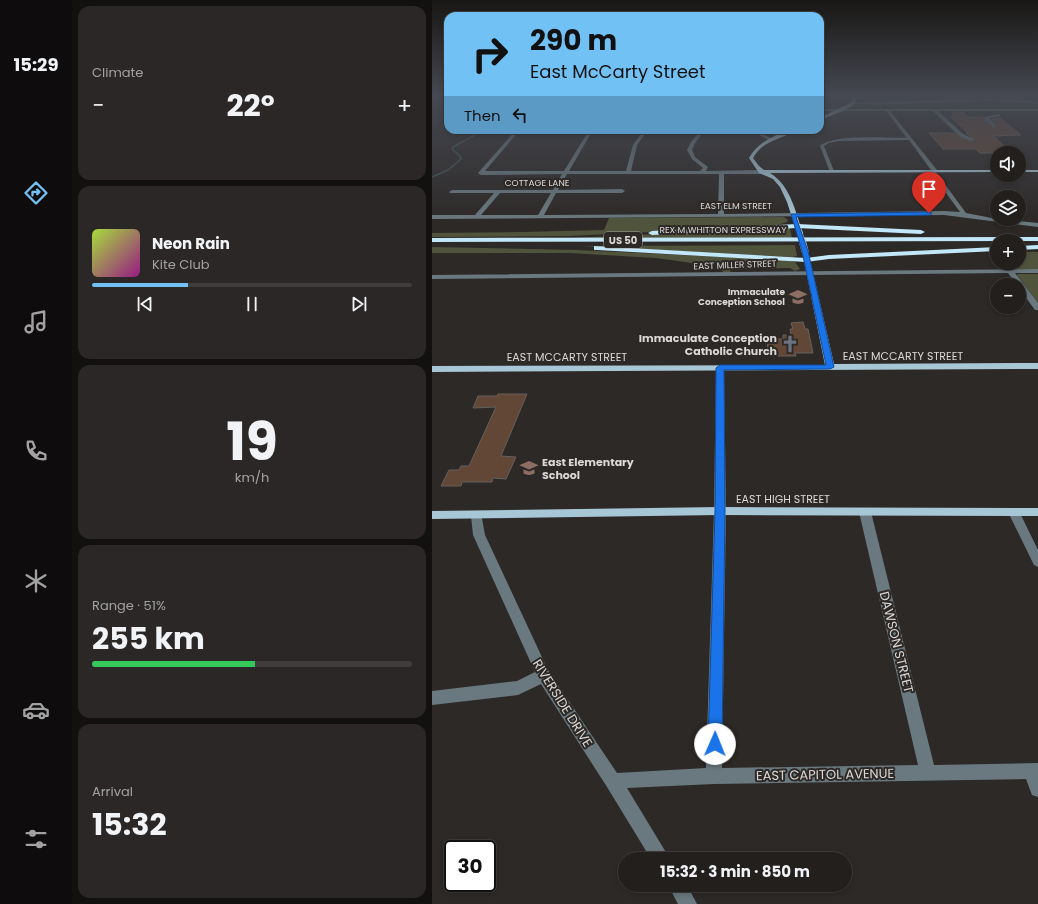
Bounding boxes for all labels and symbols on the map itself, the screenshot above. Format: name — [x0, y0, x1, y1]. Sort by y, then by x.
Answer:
pin — [912, 172, 946, 213]
street label: COTTAGE LANE — [505, 177, 570, 189]
street label: EAST ELM STREET — [700, 200, 772, 212]
street label: REX M WHITTON EXPRESSWAY — [659, 224, 787, 236]
road number: US 50 — [604, 232, 642, 248]
street label: EAST MILLER STREET — [693, 258, 777, 272]
place label: Immaculate Conception School — [698, 286, 785, 308]
school or university icon: Immaculate Conception School — [788, 287, 808, 307]
place label: Immaculate Conception Catholic Church — [639, 330, 777, 359]
church icon: Immaculate Conception Catholic Church — [780, 334, 800, 354]
street label: EAST MCCARTY STREET — [843, 348, 963, 364]
street label: EAST MCCARTY STREET — [507, 349, 627, 365]
place label: East Elementary School — [542, 454, 634, 483]
school or university icon: East Elementary School — [519, 458, 539, 478]
street label: EAST HIGH STREET — [736, 491, 830, 507]
street label: DAWSON STREET — [875, 589, 918, 695]
street label: RIVERSIDE DRIVE — [528, 656, 597, 751]
position arrow — [694, 723, 736, 765]
street label: EAST CAPITOL AVENUE — [756, 764, 894, 785]
speed limit sign: 30 — [444, 840, 496, 892]

